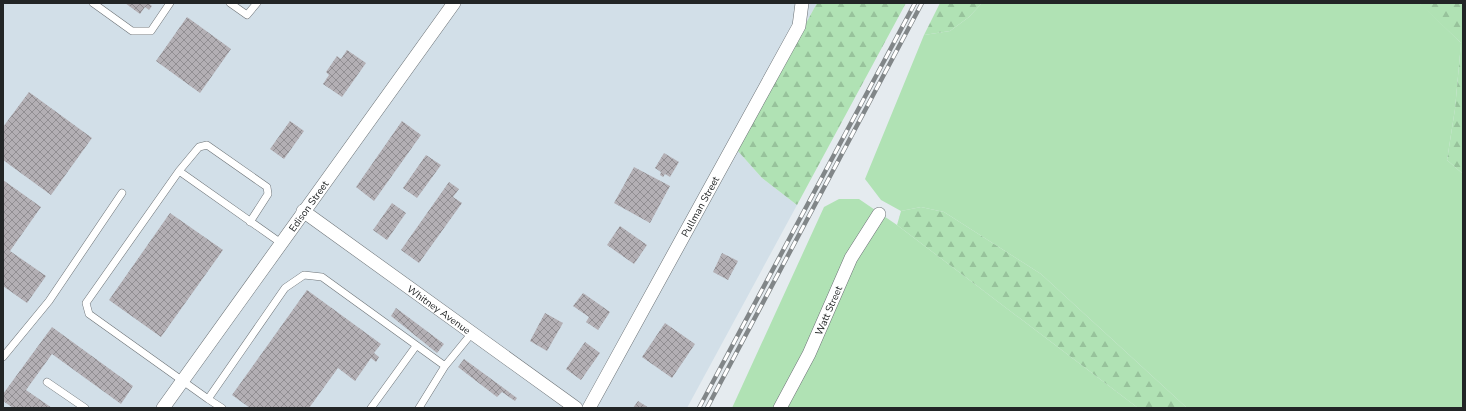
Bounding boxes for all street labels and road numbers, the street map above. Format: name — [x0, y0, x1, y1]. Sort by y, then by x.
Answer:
street label: Pullman Street — [678, 174, 723, 240]
street label: Edison Street — [286, 178, 333, 235]
street label: Whitney Avenue — [404, 282, 473, 338]
street label: Watt Street — [812, 283, 846, 338]

